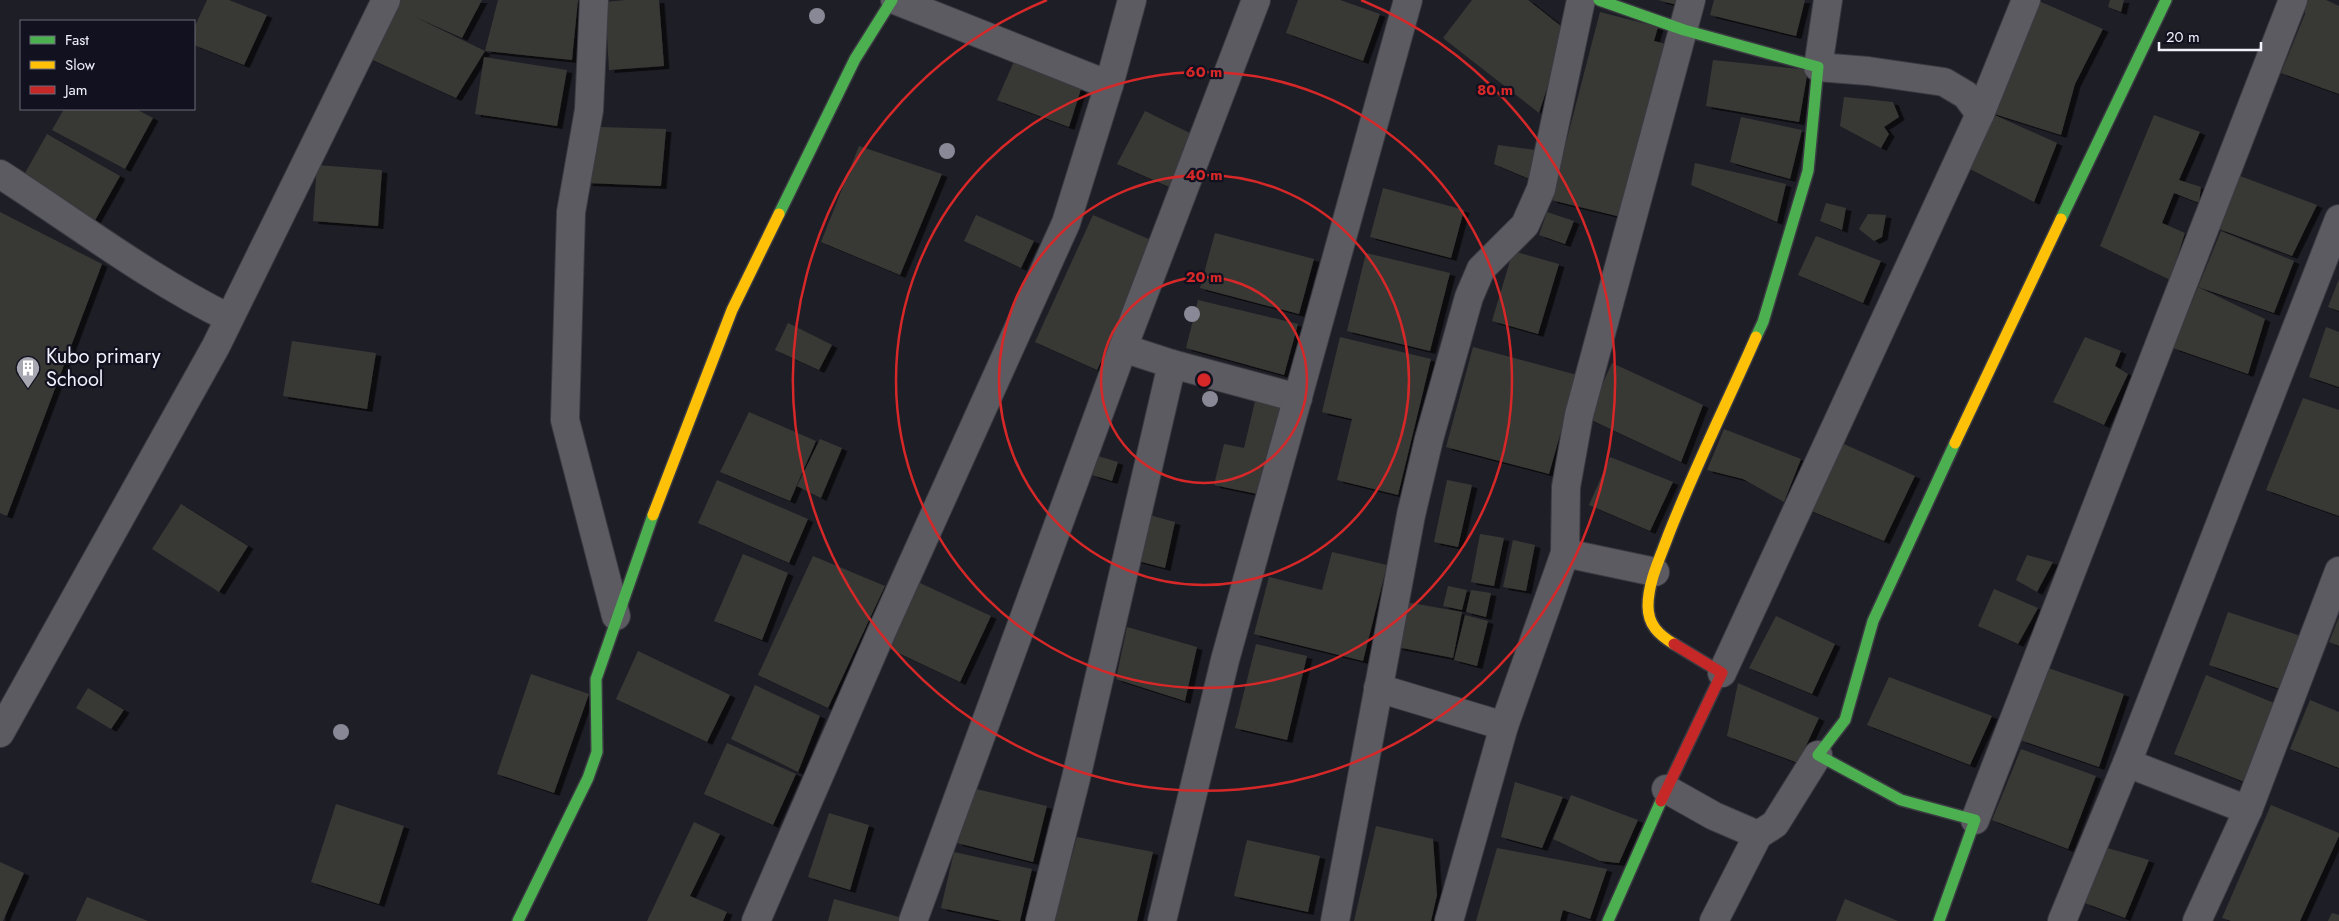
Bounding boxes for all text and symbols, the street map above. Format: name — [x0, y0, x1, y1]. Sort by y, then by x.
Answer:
legend — [20, 20, 195, 110]
scale bar — [2159, 20, 2262, 52]
text: 20 m — [2166, 26, 2200, 48]
text: Fast — [65, 29, 89, 51]
text: Slow — [65, 54, 96, 76]
text: 60 m — [1186, 61, 1222, 83]
text: Jam — [63, 79, 88, 101]
text: 80 m — [1477, 79, 1513, 101]
text: 40 m — [1185, 164, 1223, 186]
text: 20 m — [1186, 266, 1222, 288]
place label: Kubo primary School — [46, 342, 161, 394]
building icon: Kubo primary School — [15, 355, 41, 389]
centre of rings — [1195, 371, 1213, 389]

